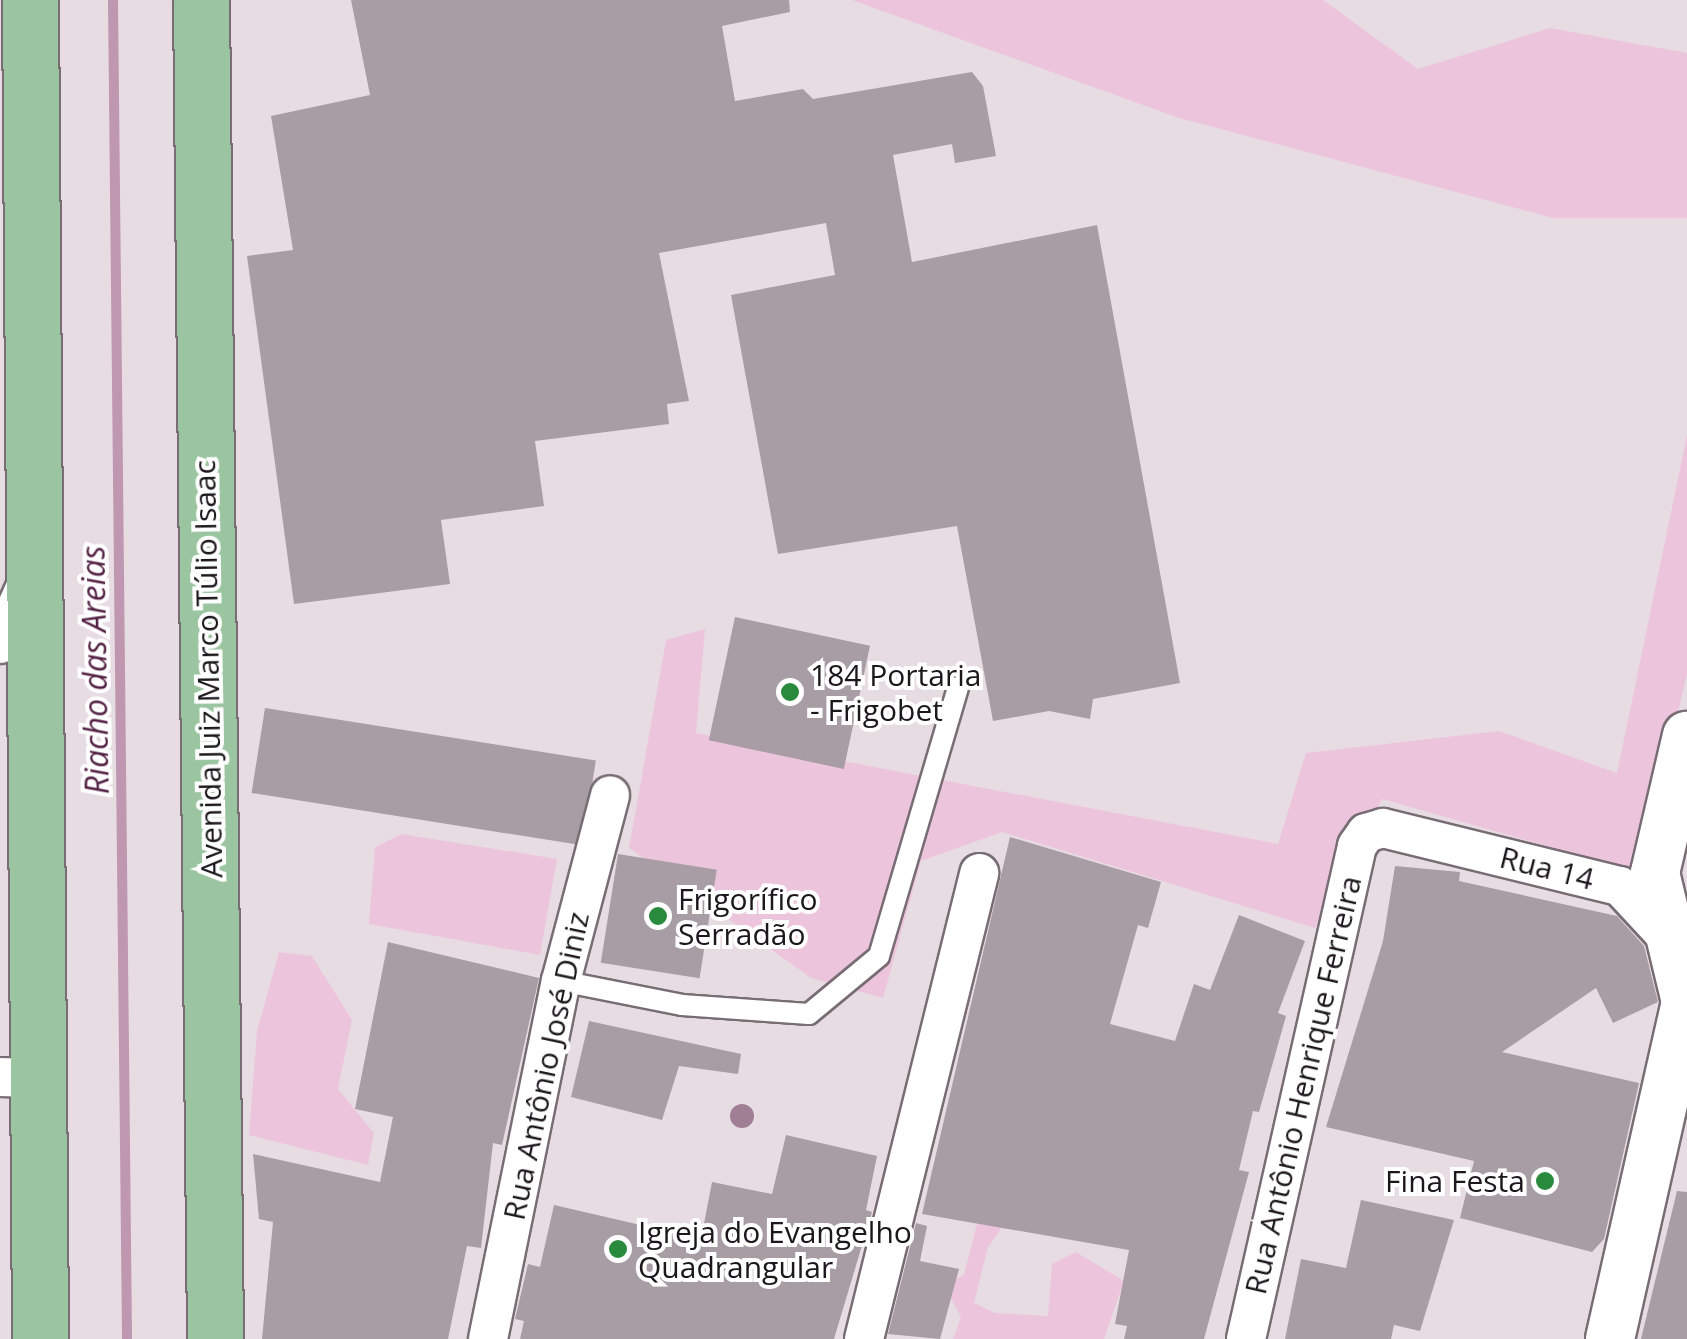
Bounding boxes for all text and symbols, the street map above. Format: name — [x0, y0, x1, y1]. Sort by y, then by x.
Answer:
street label: Avenida Juiz Marco Túlio Isaac — [186, 460, 230, 878]
water label: Riacho das Areias — [74, 545, 116, 795]
place label: 184 Portaria - Frigobet — [810, 657, 981, 728]
marker: 184 Portaria - Frigobet — [779, 681, 801, 703]
street label: Rua 14 — [1496, 839, 1598, 897]
street label: Rua Antônio Henrique Ferreira — [1237, 872, 1369, 1298]
place label: Frigorífico Serradão — [678, 881, 818, 952]
marker: Frigorífico Serradão — [647, 905, 669, 927]
street label: Rua Antônio José Diniz — [496, 909, 596, 1223]
place label: Fina Festa — [1385, 1163, 1525, 1199]
marker: Fina Festa — [1534, 1170, 1556, 1192]
place label: Igreja do Evangelho Quadrangular — [638, 1214, 912, 1284]
marker: Igreja do Evangelho Quadrangular — [607, 1238, 629, 1260]

